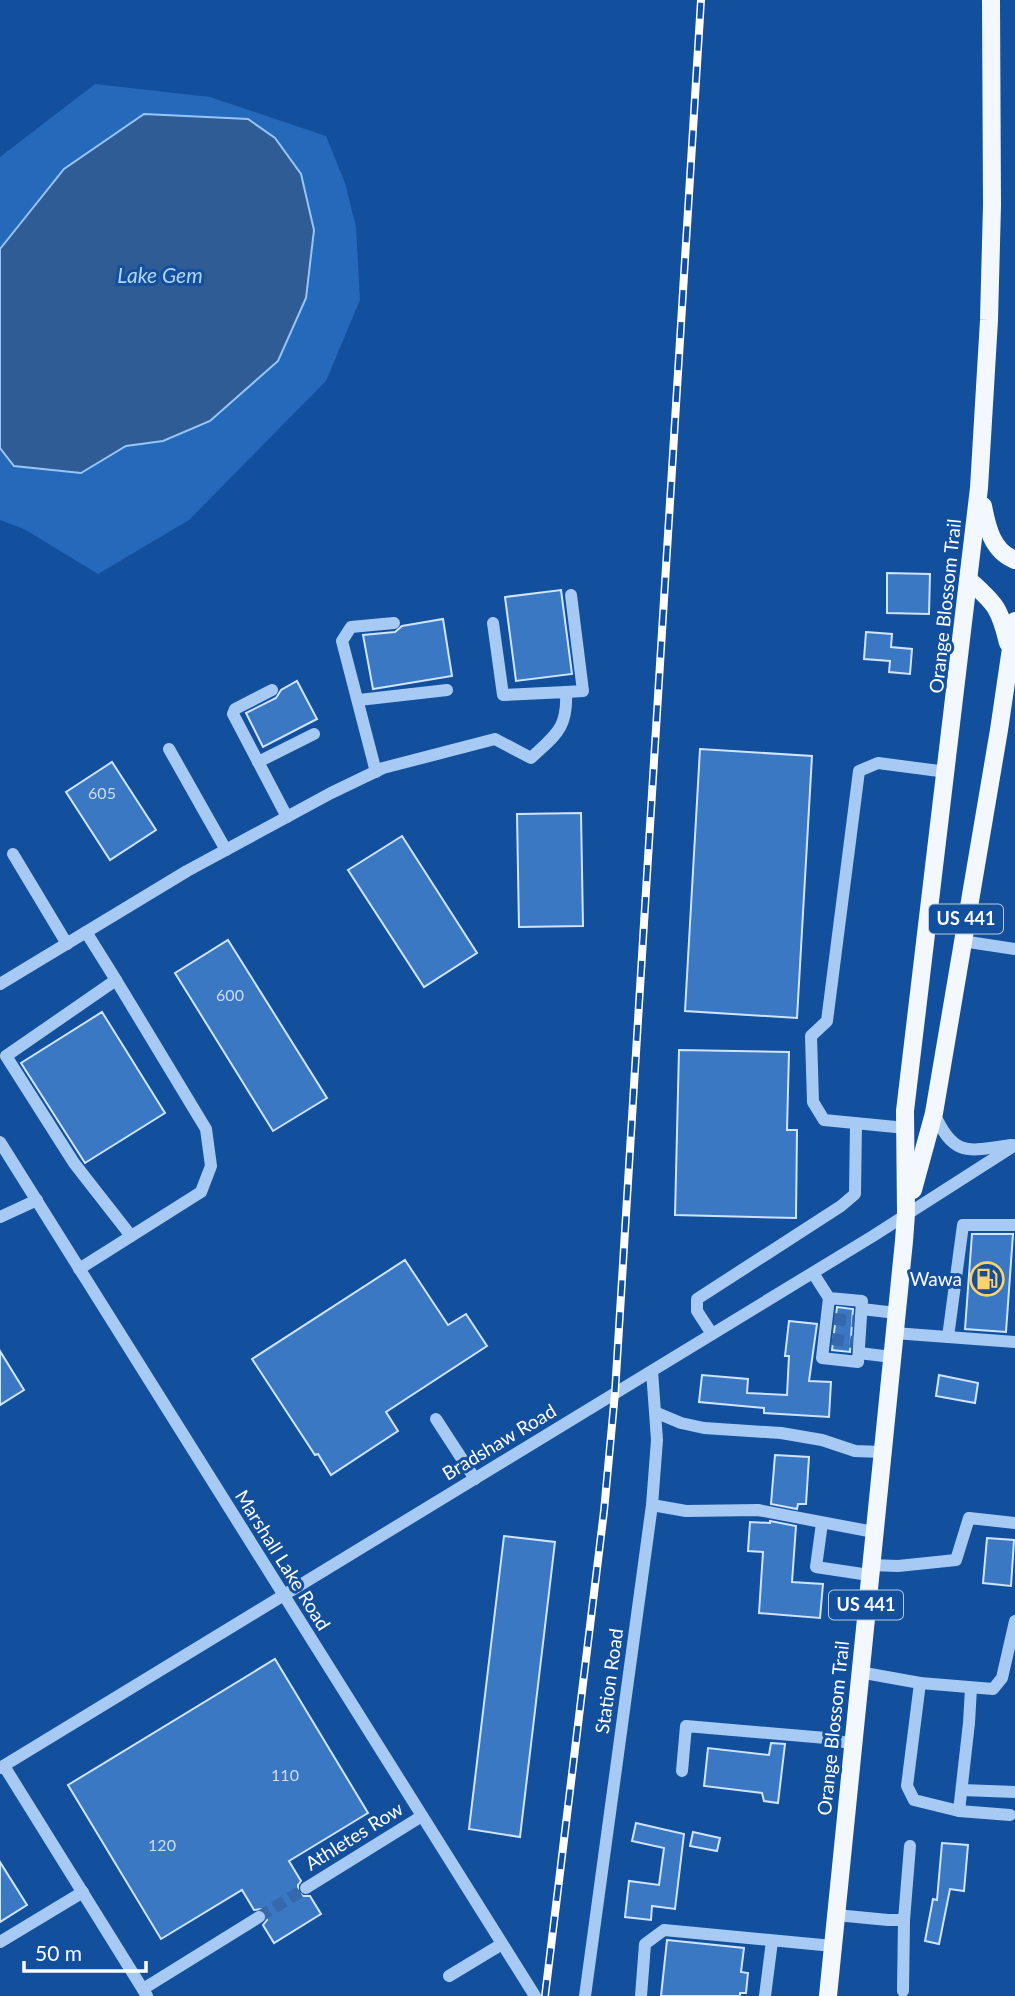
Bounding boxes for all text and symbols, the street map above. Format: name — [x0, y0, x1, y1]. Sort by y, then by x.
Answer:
water label: Lake Gem — [117, 262, 203, 287]
street label: Orange Blossom Trail — [924, 518, 965, 694]
house number: 605 — [88, 783, 116, 802]
road number: US 441 — [929, 904, 1003, 934]
house number: 600 — [216, 985, 244, 1004]
fuel station icon: Wawa — [968, 1260, 1006, 1298]
place label: Wawa — [910, 1267, 962, 1290]
street label: Bradshaw Road — [438, 1399, 560, 1485]
street label: Marshall Lake Road — [231, 1485, 336, 1634]
road number: US 441 — [829, 1590, 903, 1620]
street label: Station Road — [590, 1627, 627, 1735]
street label: Orange Blossom Trail — [812, 1640, 853, 1816]
house number: 110 — [271, 1765, 299, 1784]
street label: Athletes Row — [301, 1796, 407, 1875]
house number: 120 — [148, 1835, 176, 1854]
scale bar — [24, 1930, 147, 1974]
text: 50 m — [35, 1940, 82, 1965]

